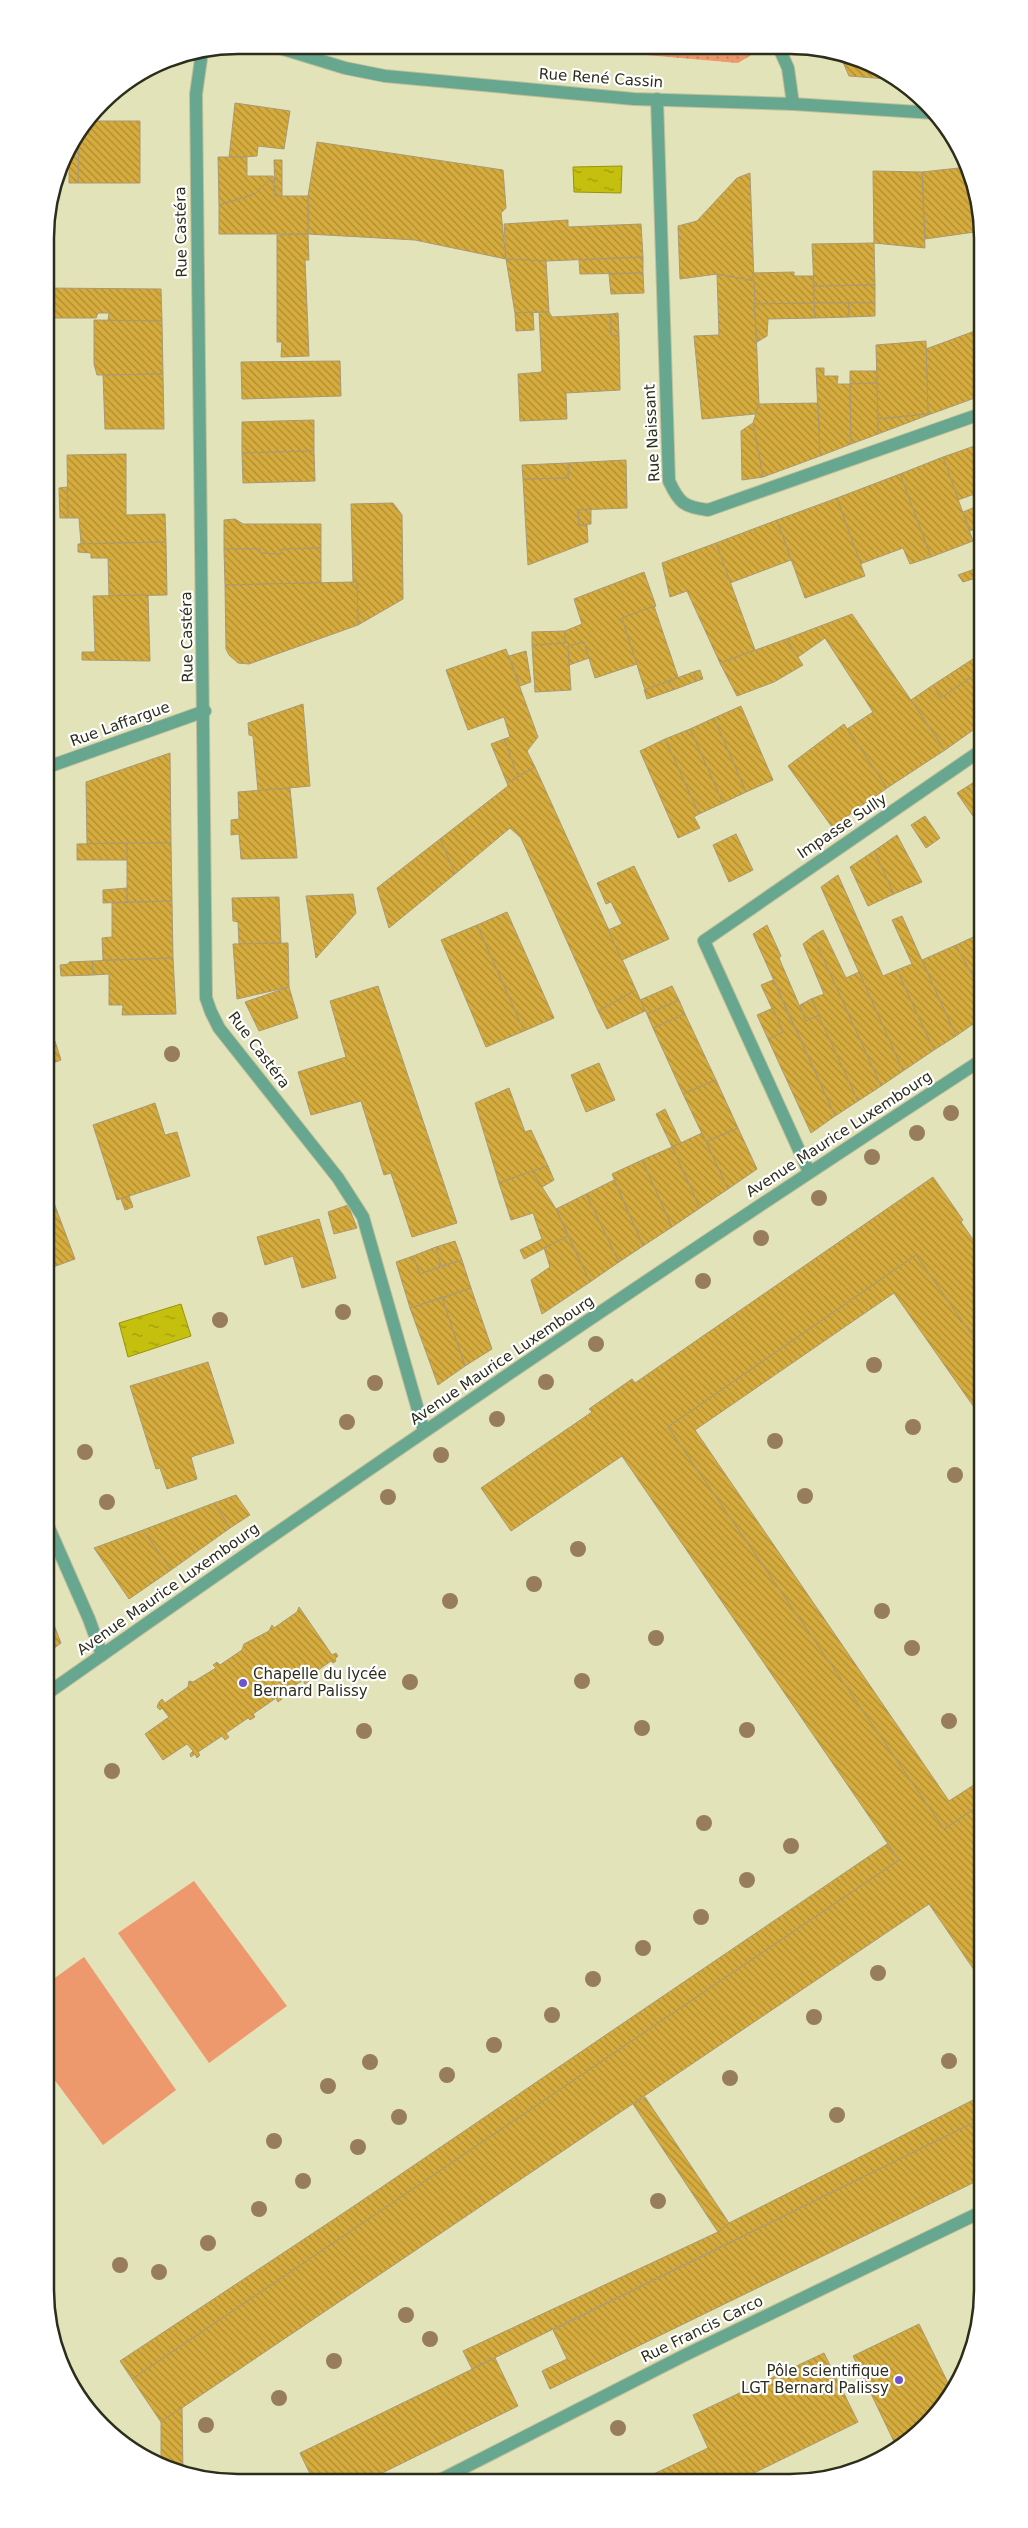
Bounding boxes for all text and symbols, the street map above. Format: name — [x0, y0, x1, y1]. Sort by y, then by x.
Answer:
street label: Rue René Cassin — [538, 65, 664, 91]
street label: Rue Castéra — [171, 186, 191, 278]
street label: Rue Naissant — [640, 383, 664, 482]
street label: Rue Castéra — [177, 591, 197, 683]
street label: Rue Laffargue — [68, 698, 172, 750]
street label: Impasse Sully — [794, 790, 890, 862]
street label: Rue Castéra — [224, 1008, 294, 1092]
street label: Avenue Maurice Luxembourg — [743, 1067, 935, 1201]
street label: Avenue Maurice Luxembourg — [407, 1292, 597, 1428]
street label: Avenue Maurice Luxembourg — [73, 1519, 263, 1659]
place label: Chapelle du lycée Bernard Palissy — [253, 1665, 387, 1700]
marker: Chapelle du lycée Bernard Palissy — [237, 1677, 249, 1689]
street label: Rue Francis Carco — [638, 2292, 766, 2366]
place label: Pôle scientifique LGT Bernard Palissy — [741, 2362, 889, 2397]
marker: Pôle scientifique LGT Bernard Palissy — [893, 2374, 905, 2386]

